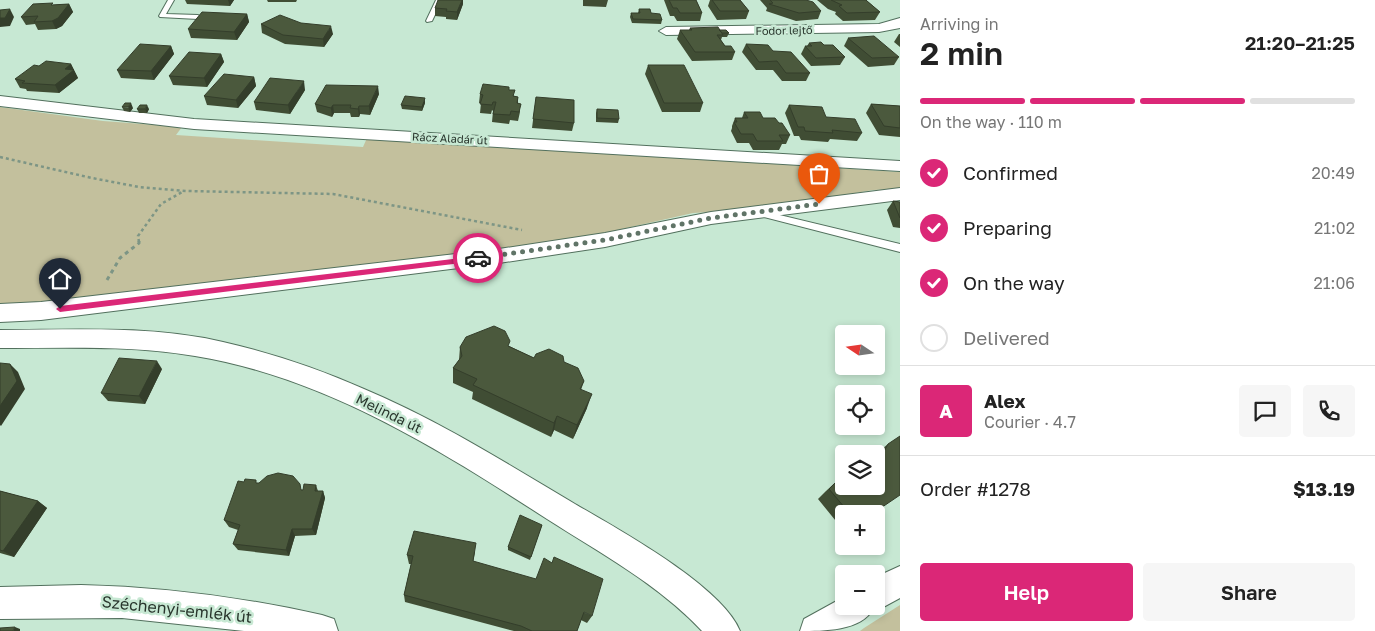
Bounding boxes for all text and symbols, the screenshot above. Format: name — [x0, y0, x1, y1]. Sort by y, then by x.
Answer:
text: Arriving in — [920, 14, 999, 34]
street label: Fodor lejtő — [755, 23, 813, 37]
text: 21:20–21:25 — [1245, 31, 1355, 54]
text: 2 min — [920, 34, 1003, 72]
text: On the way · 110 m — [920, 112, 1062, 132]
street label: Rácz Aladár út — [412, 130, 488, 146]
pin — [798, 153, 840, 204]
icon: check — [920, 159, 948, 187]
icon: bag — [805, 160, 833, 188]
text: Confirmed — [963, 161, 1058, 184]
text: 20:49 — [1312, 163, 1355, 183]
icon: check — [920, 214, 948, 242]
text: Preparing — [963, 216, 1052, 239]
text: 21:02 — [1314, 218, 1355, 238]
courier — [453, 233, 503, 283]
icon: car — [464, 244, 492, 272]
pin — [39, 258, 81, 309]
icon: home — [46, 265, 74, 293]
icon: check — [920, 269, 948, 297]
text: On the way — [963, 271, 1065, 294]
text: 21:06 — [1314, 273, 1355, 293]
north arrow — [835, 325, 885, 375]
map controls — [835, 325, 885, 615]
text: Delivered — [963, 326, 1050, 349]
button: locate — [835, 385, 885, 435]
button: chat — [1239, 385, 1291, 437]
button: phone — [1303, 385, 1355, 437]
text: Alex — [984, 389, 1025, 412]
street label: Melinda út — [353, 390, 425, 436]
text: A — [939, 399, 953, 422]
text: Courier · 4.7 — [984, 412, 1076, 432]
button: layers — [835, 445, 885, 495]
text: Order #1278 — [920, 477, 1031, 500]
text: $13.19 — [1293, 477, 1355, 500]
button: + — [835, 505, 885, 555]
button: Help — [920, 563, 1133, 621]
button: Share — [1143, 563, 1355, 621]
button: − — [835, 565, 885, 615]
street label: Széchenyi-emlék út — [101, 591, 253, 627]

